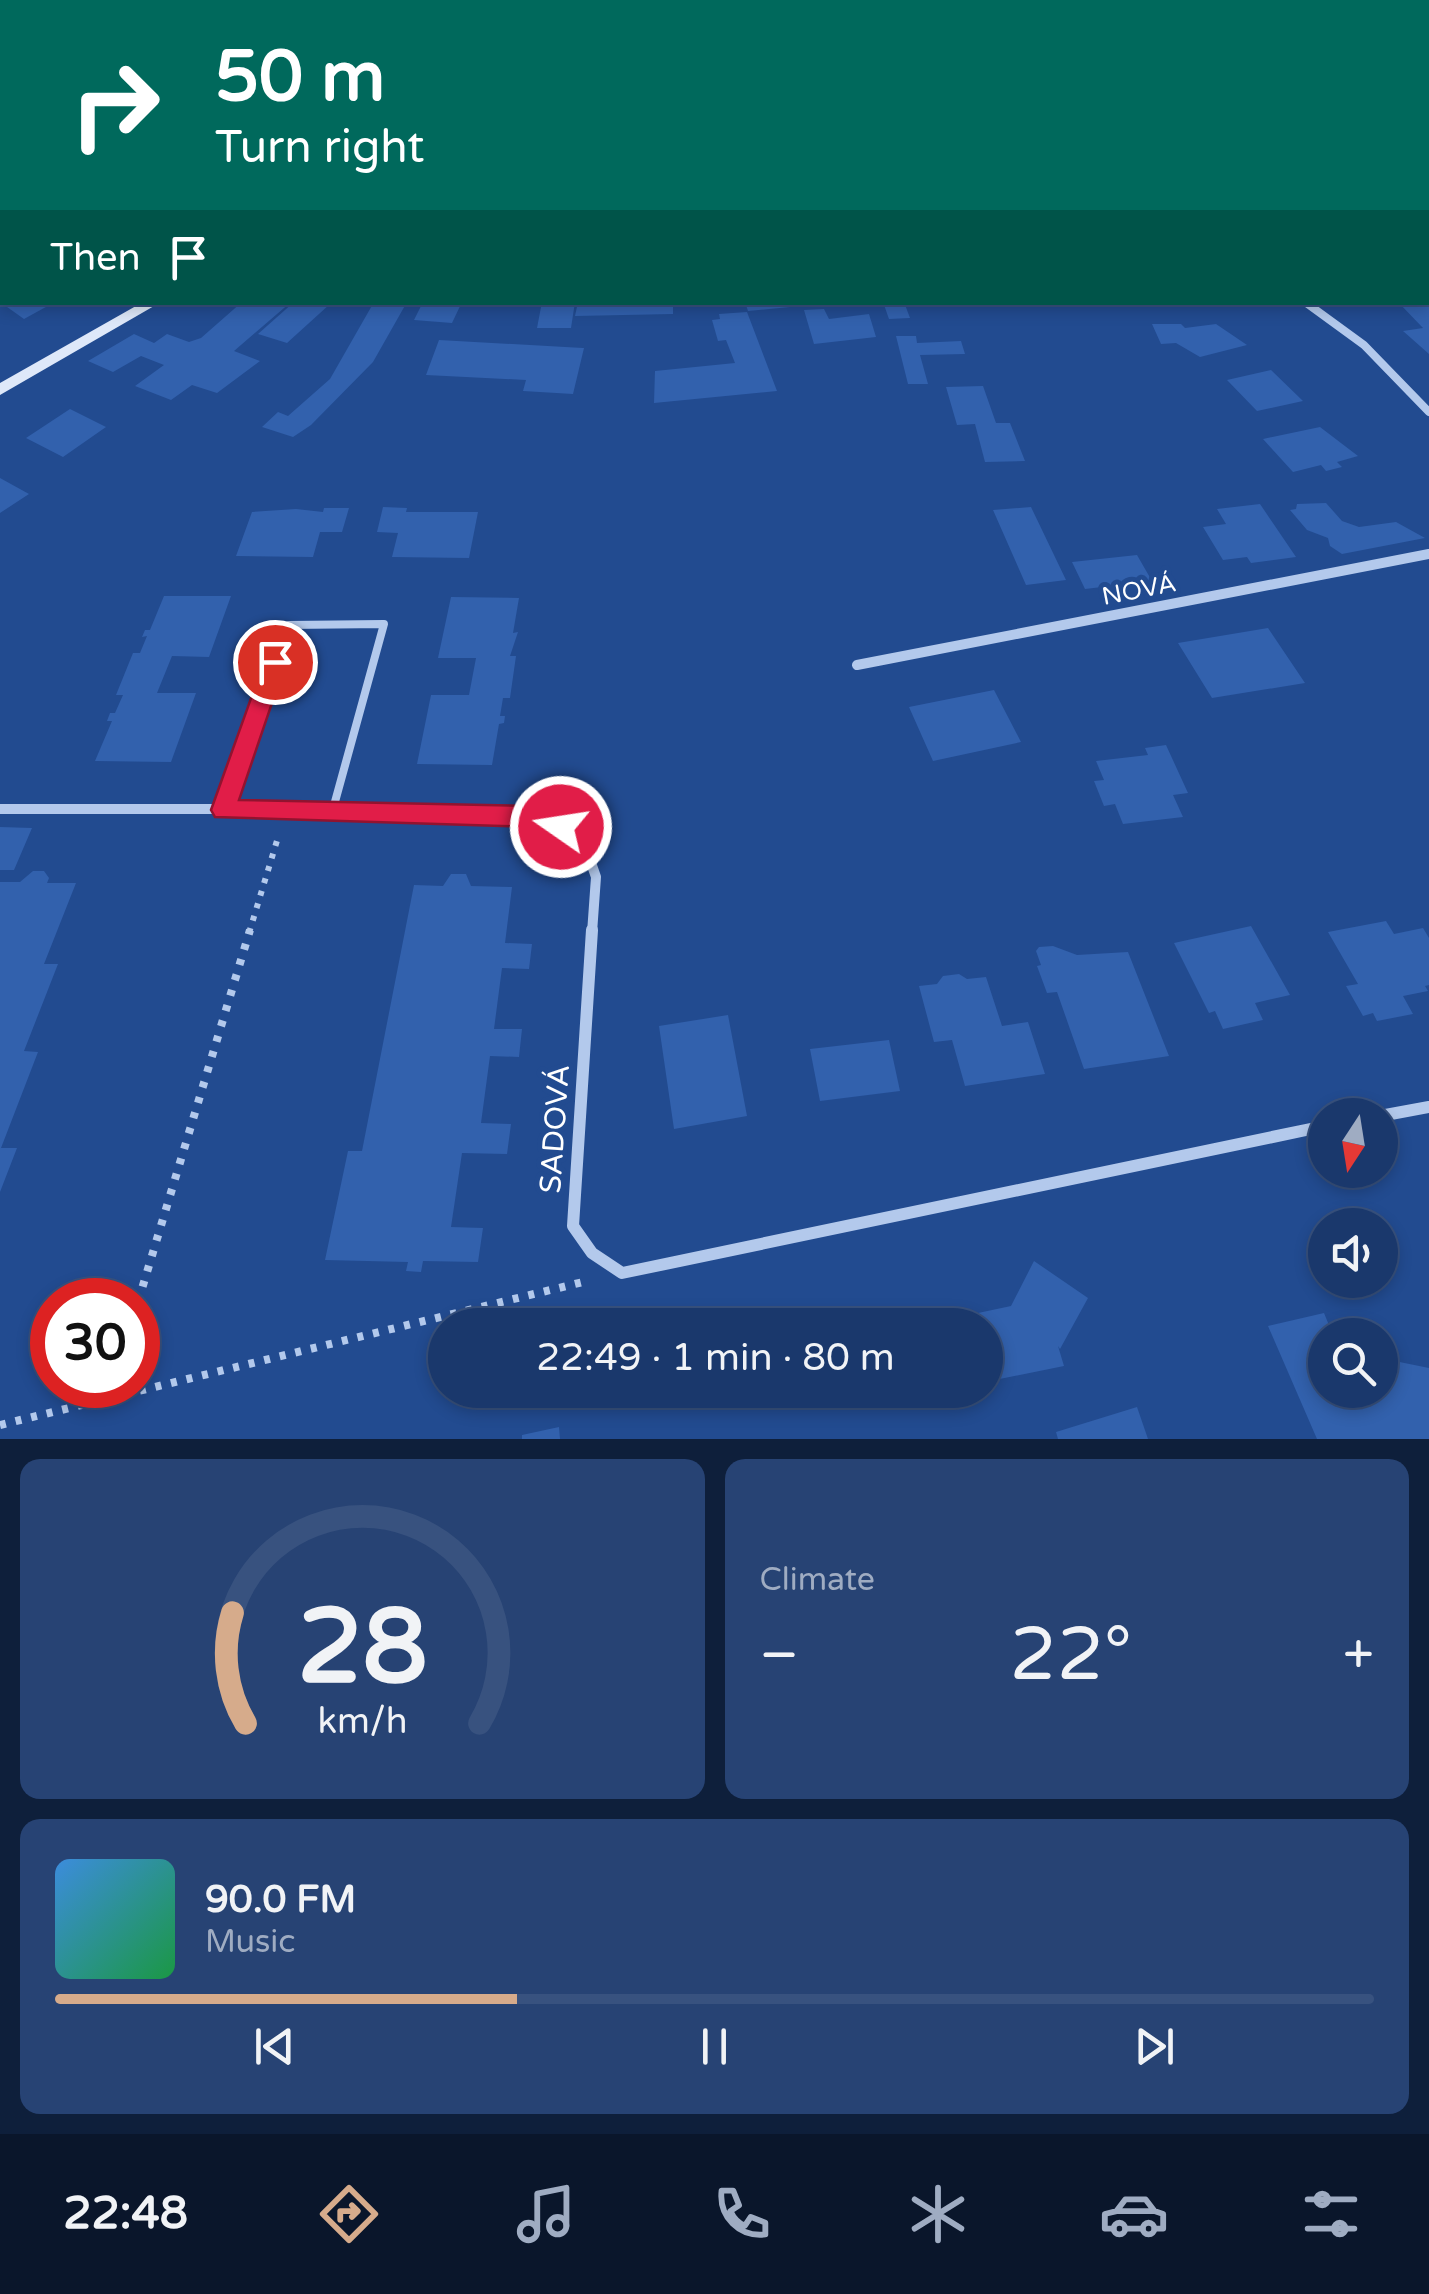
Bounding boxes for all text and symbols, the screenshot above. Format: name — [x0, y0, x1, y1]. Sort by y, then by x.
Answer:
text: 50 m — [215, 36, 385, 120]
icon: right — [50, 40, 180, 170]
text: Turn right — [215, 121, 424, 175]
icon: arrive — [161, 230, 216, 285]
text: Then — [50, 235, 141, 281]
street label: NOVÁ — [1099, 568, 1179, 612]
pin — [233, 620, 318, 705]
icon: arrive — [248, 635, 303, 690]
position arrow — [509, 775, 613, 879]
street label: SADOVÁ — [532, 1063, 578, 1195]
north arrow — [1308, 1098, 1398, 1188]
map controls — [1308, 1098, 1398, 1408]
button: sound — [1308, 1208, 1398, 1298]
speed limit sign: 30 — [30, 1278, 160, 1408]
button: search — [1308, 1318, 1398, 1408]
text: 22:49 · 1 min · 80 m — [536, 1335, 895, 1381]
text: Climate — [760, 1561, 875, 1599]
text: 28 — [297, 1586, 428, 1711]
text: 22° — [1010, 1610, 1132, 1700]
text: − — [760, 1623, 799, 1689]
text: + — [1343, 1623, 1374, 1689]
text: km/h — [317, 1700, 407, 1743]
text: 90.0 FM — [205, 1877, 356, 1923]
text: Music — [205, 1923, 295, 1961]
icon: previous — [247, 2019, 302, 2074]
icon: pause — [687, 2019, 742, 2074]
icon: next — [1127, 2019, 1182, 2074]
icon: directions — [314, 2179, 384, 2249]
icon: music — [511, 2179, 581, 2249]
icon: phone — [707, 2179, 777, 2249]
icon: climate — [903, 2179, 973, 2249]
icon: car — [1099, 2179, 1169, 2249]
icon: filters — [1296, 2179, 1366, 2249]
text: 22:48 — [63, 2187, 188, 2241]

